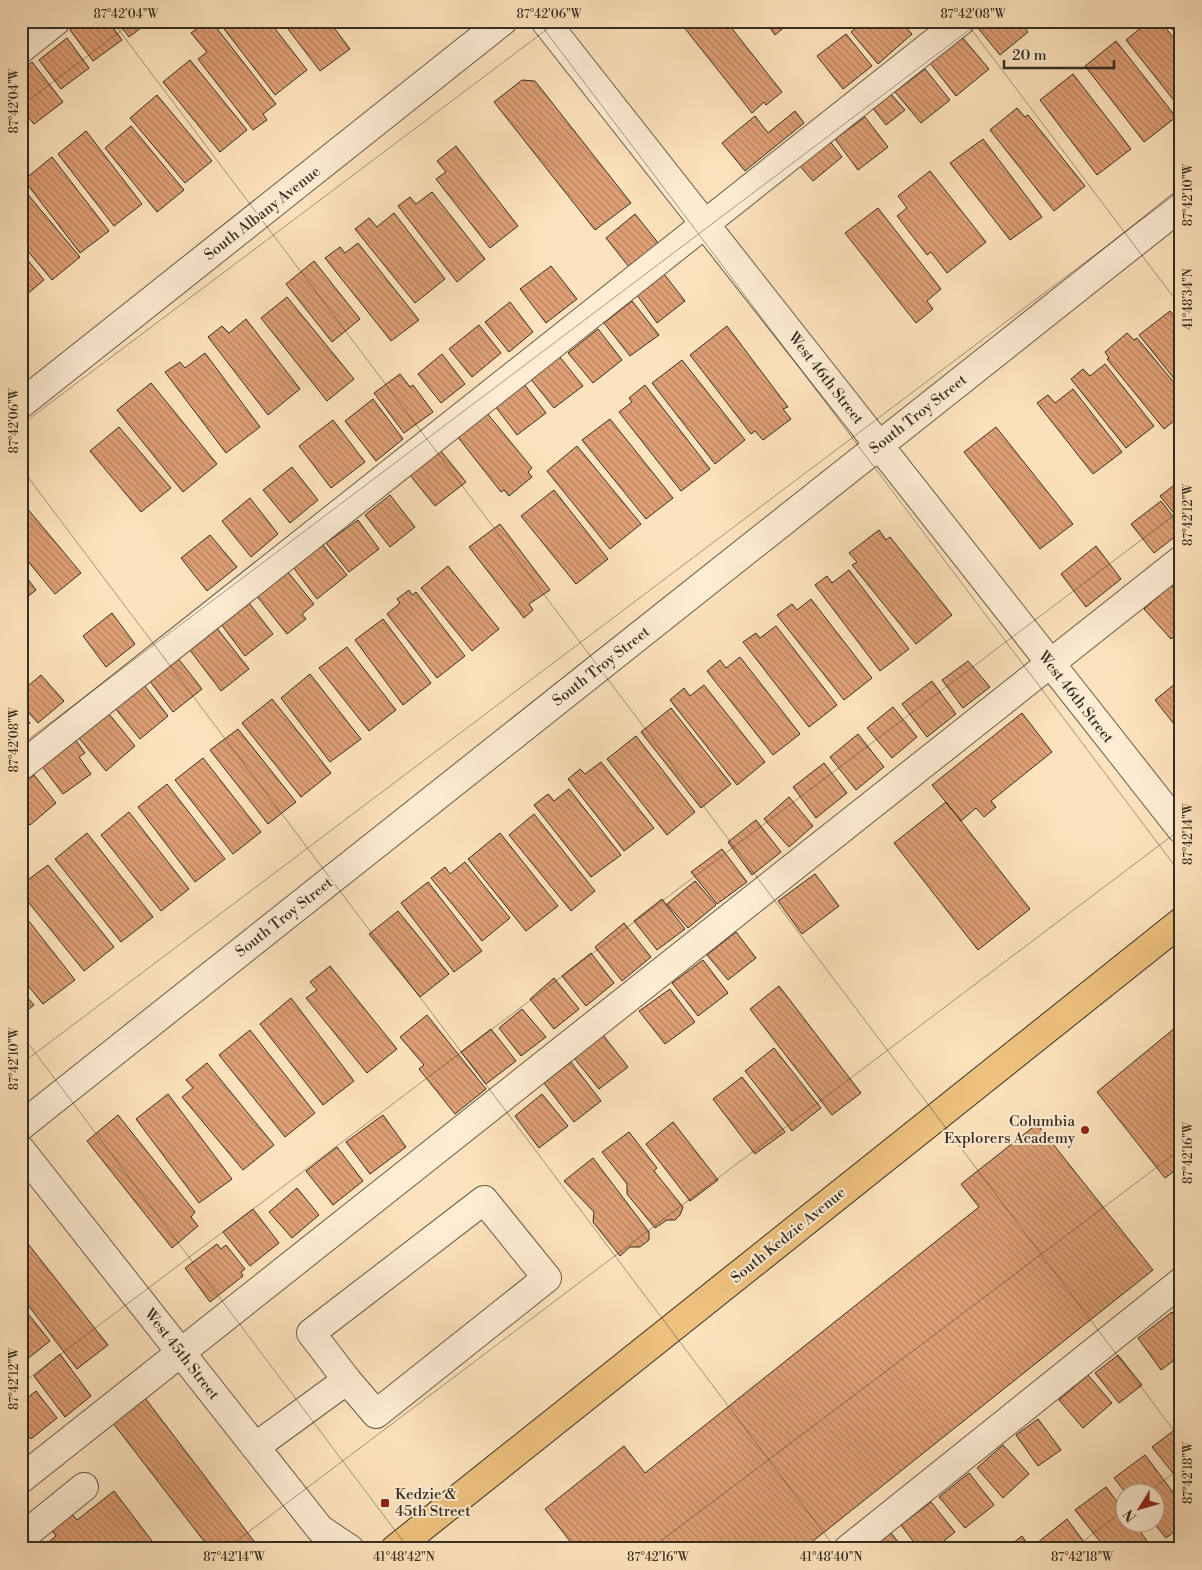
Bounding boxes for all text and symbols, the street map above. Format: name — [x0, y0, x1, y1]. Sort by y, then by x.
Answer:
text: 87°42'04"W — [93, 7, 160, 22]
text: 87°42'06"W — [516, 7, 583, 22]
text: 87°42'08"W — [940, 7, 1007, 22]
scale bar — [1004, 38, 1114, 70]
text: 20 m — [1012, 46, 1047, 65]
text: 87°42'04"W — [7, 67, 22, 134]
street label: South Albany Avenue — [200, 162, 324, 265]
text: 87°42'10"W — [1181, 163, 1196, 226]
text: 41°48'34"N — [1181, 268, 1196, 330]
street label: West 46th Street — [783, 328, 868, 429]
street label: South Troy Street — [866, 370, 971, 458]
text: 87°42'06"W — [7, 387, 22, 454]
text: 87°42'12"W — [1181, 483, 1196, 546]
street label: South Troy Street — [549, 622, 654, 710]
street label: West 46th Street — [1033, 647, 1118, 748]
text: 87°42'08"W — [7, 706, 22, 773]
text: 87°42'14"W — [1181, 802, 1196, 865]
street label: South Troy Street — [232, 873, 337, 961]
text: 87°42'10"W — [7, 1027, 22, 1090]
place label: Columbia Explorers Academy — [944, 1112, 1076, 1148]
text: 87°42'16"W — [1181, 1121, 1196, 1184]
marker: Columbia Explorers Academy — [1079, 1124, 1091, 1136]
street label: South Kedzie Avenue — [727, 1183, 850, 1288]
street label: West 45th Street — [139, 1304, 224, 1404]
text: 87°42'12"W — [7, 1347, 22, 1410]
text: 87°42'18"W — [1181, 1441, 1196, 1504]
north arrow — [1114, 1482, 1164, 1532]
place label: Kedzie & 45th Street — [395, 1485, 471, 1521]
marker: Kedzie & 45th Street — [379, 1497, 391, 1509]
text: N — [1120, 1505, 1141, 1525]
text: 87°42'14"W — [203, 1550, 266, 1565]
text: 41°48'42"N — [373, 1550, 435, 1565]
text: 87°42'16"W — [627, 1550, 690, 1565]
text: 41°48'40"N — [800, 1550, 862, 1565]
text: 87°42'18"W — [1051, 1550, 1114, 1565]

